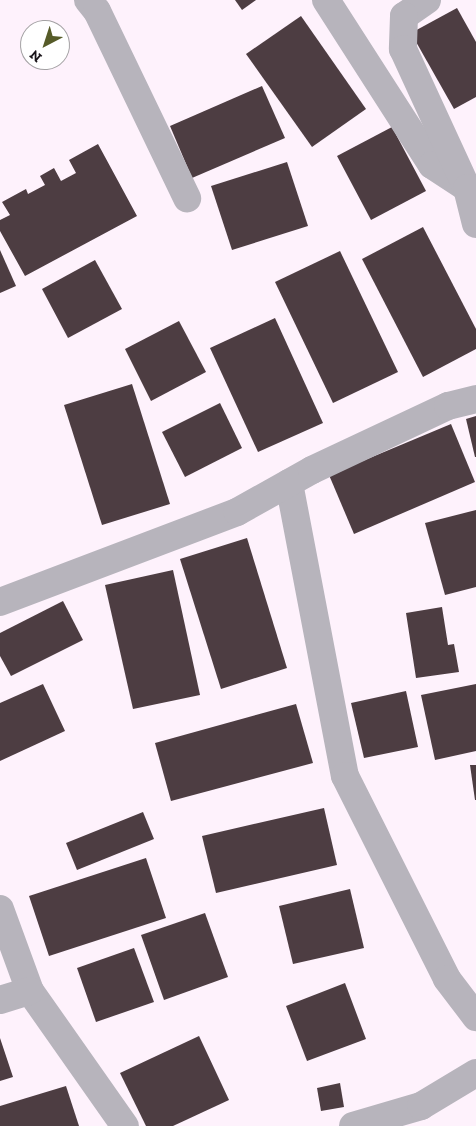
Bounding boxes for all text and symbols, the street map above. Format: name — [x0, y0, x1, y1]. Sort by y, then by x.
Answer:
north arrow — [20, 20, 70, 70]
text: N — [26, 46, 45, 66]

